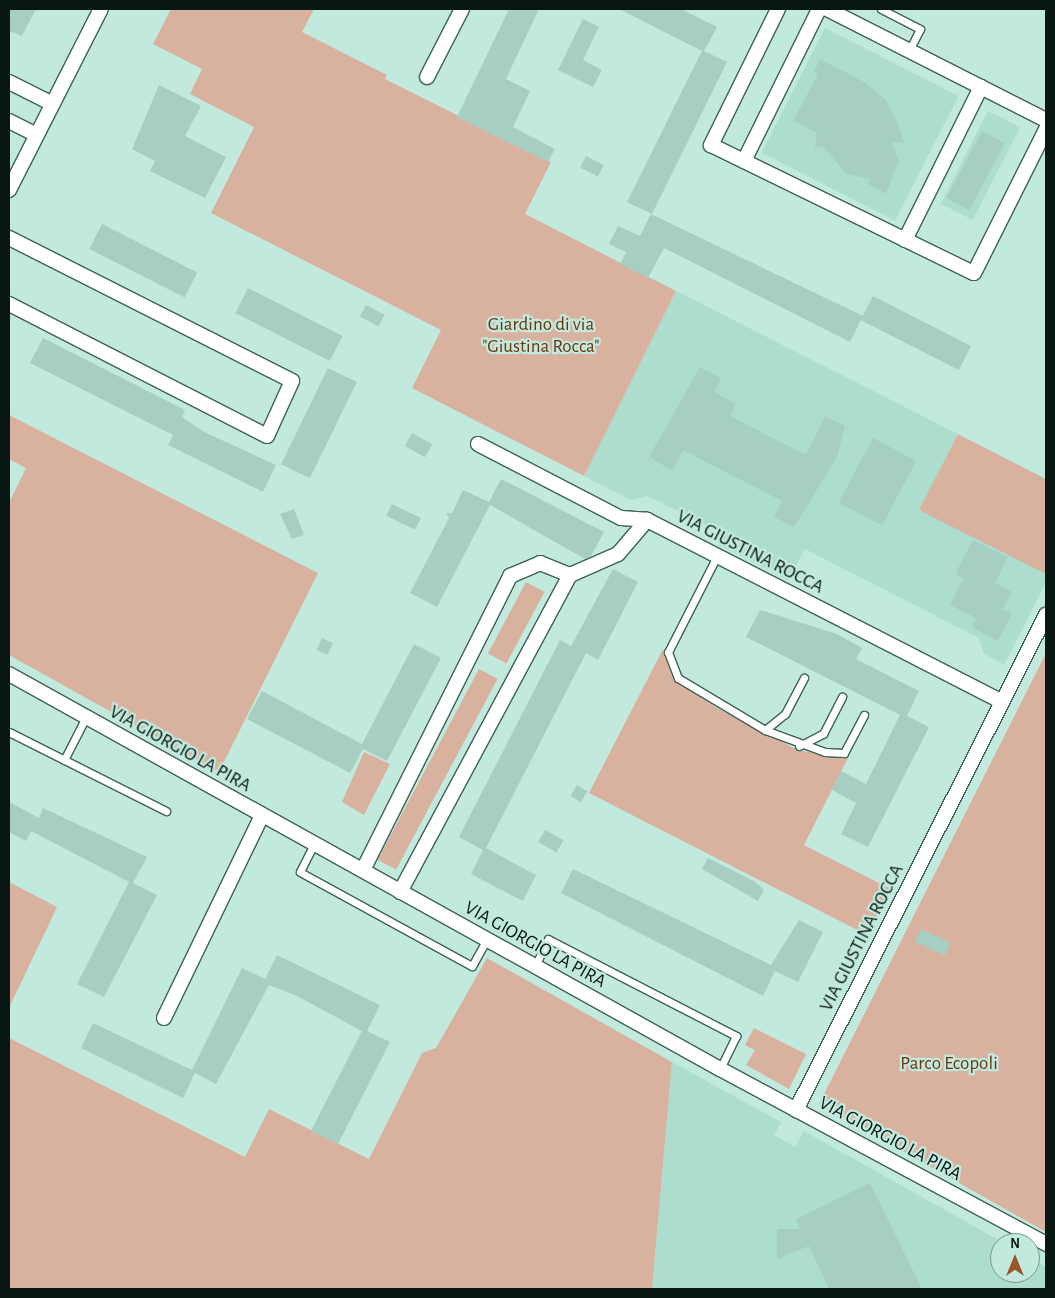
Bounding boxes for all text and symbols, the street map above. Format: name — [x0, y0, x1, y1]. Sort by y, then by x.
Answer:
park label: Giardino di via "Giustina Rocca" — [482, 314, 600, 358]
street label: VIA GIUSTINA ROCCA — [673, 505, 827, 599]
street label: VIA GIORGIO LA PIRA — [105, 701, 255, 797]
street label: VIA GIUSTINA ROCCA — [815, 861, 909, 1015]
street label: VIA GIORGIO LA PIRA — [460, 897, 610, 993]
park label: Parco Ecopoli — [900, 1053, 998, 1075]
street label: VIA GIORGIO LA PIRA — [815, 1092, 965, 1186]
north arrow — [990, 1233, 1040, 1283]
text: N — [1010, 1237, 1020, 1251]

